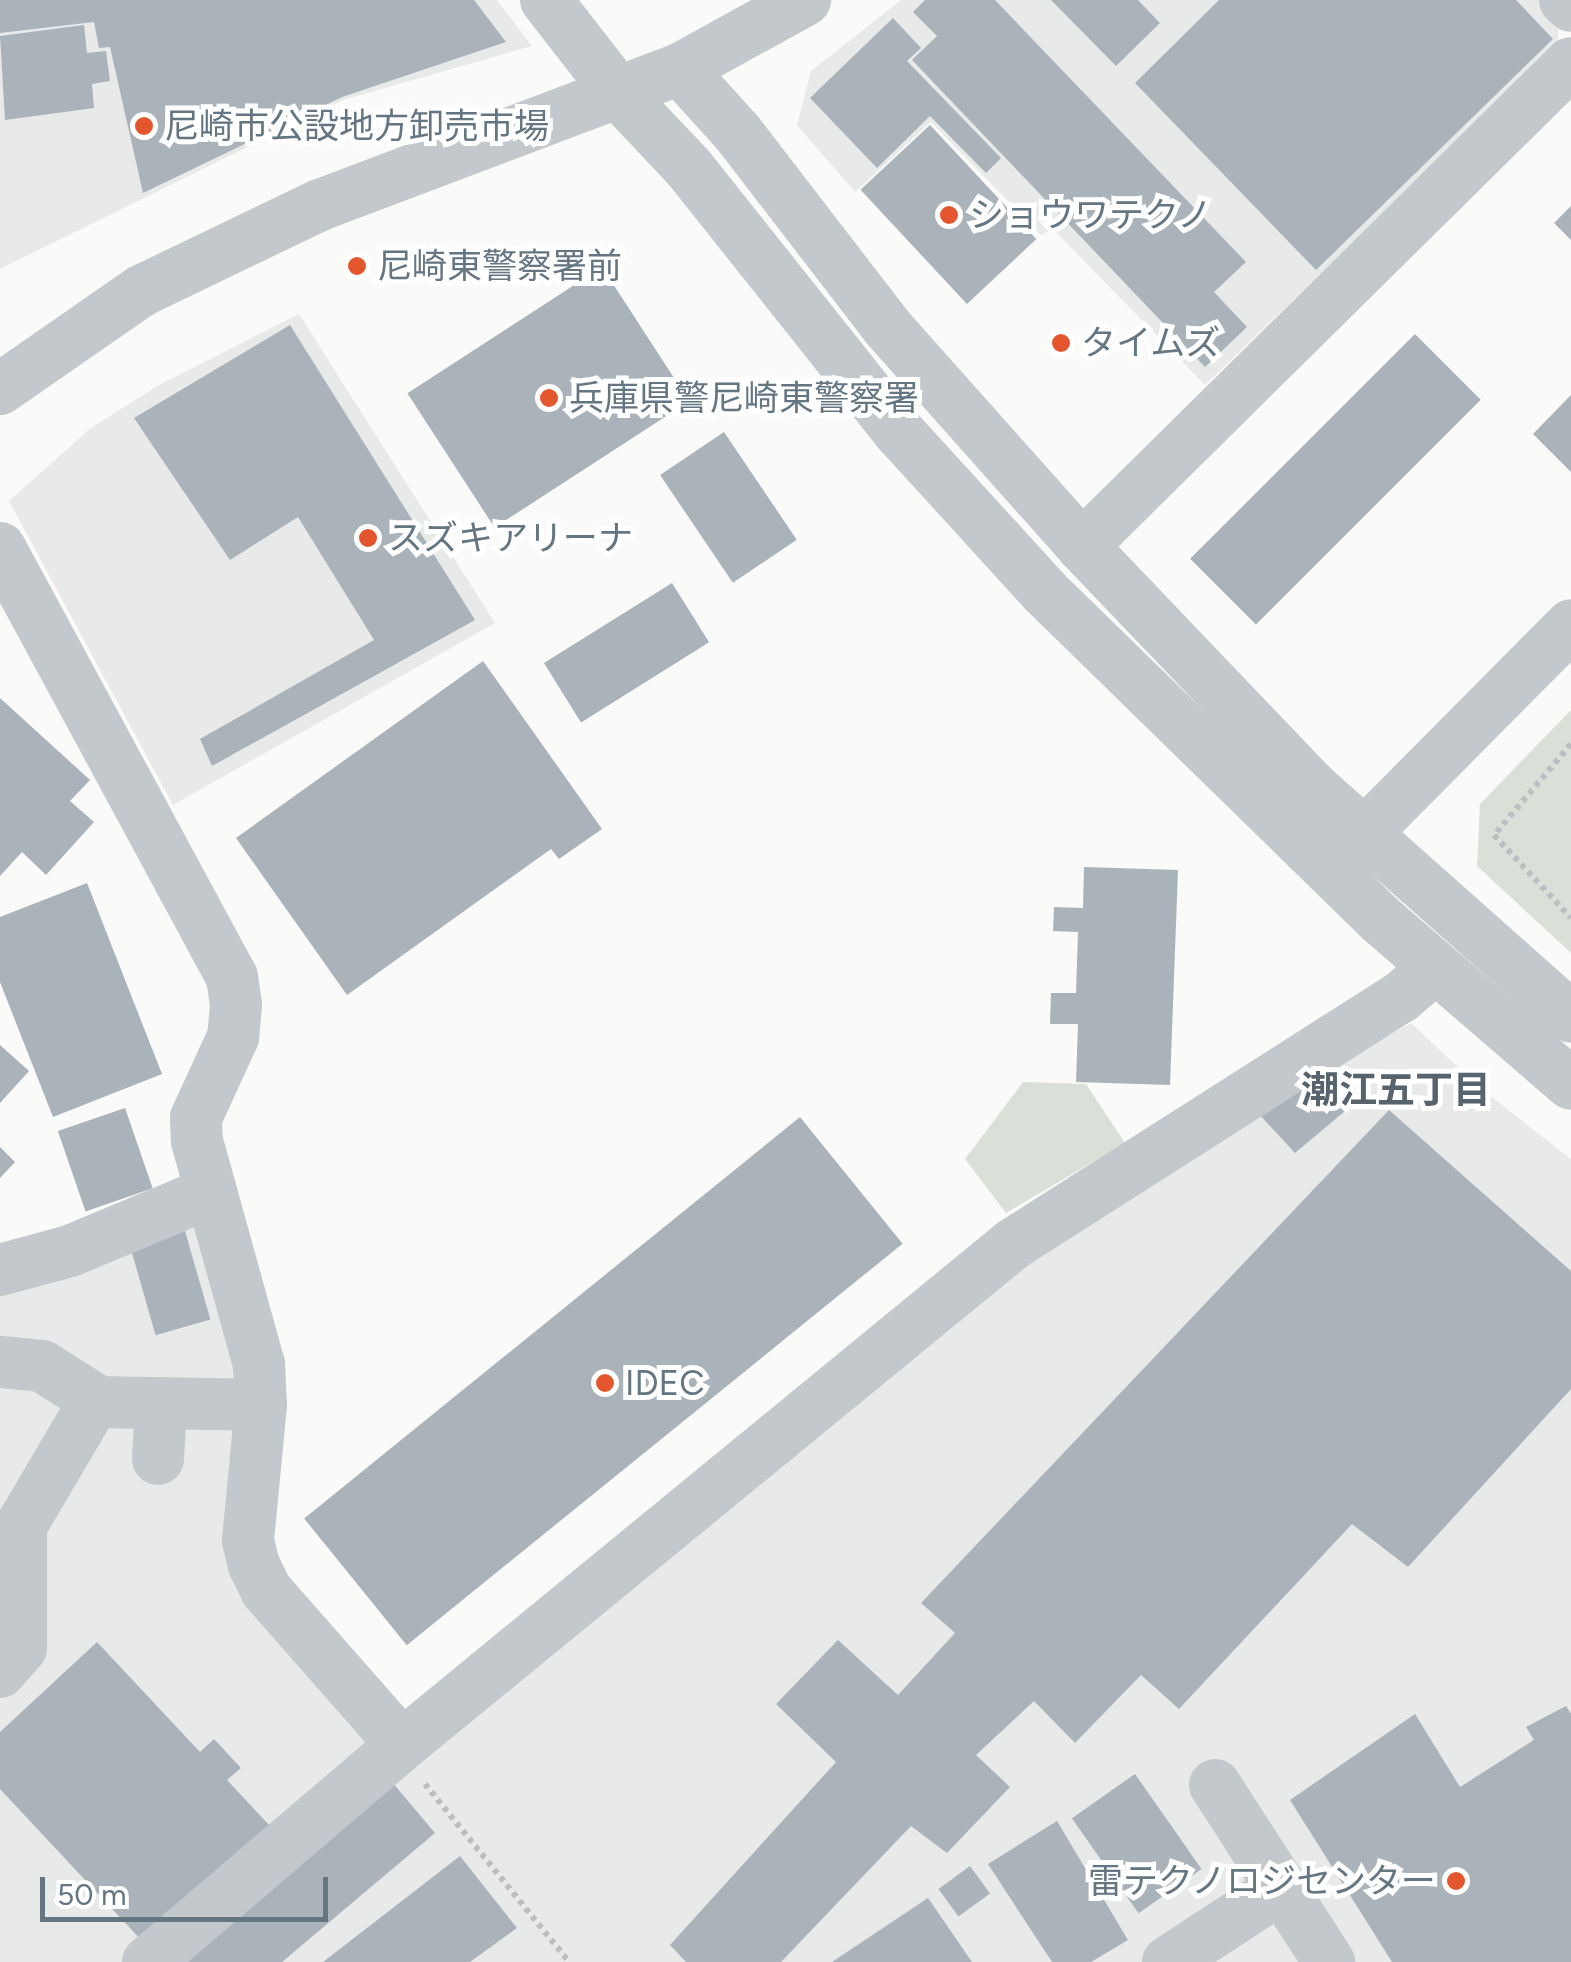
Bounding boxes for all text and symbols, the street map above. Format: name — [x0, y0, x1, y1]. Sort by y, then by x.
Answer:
place label: 尼崎市公設地方卸売市場 — [164, 105, 549, 147]
marker: 尼崎市公設地方卸売市場 — [133, 115, 155, 137]
place label: ショウワテクノ — [969, 194, 1214, 236]
marker: ショウワテクノ — [938, 204, 960, 226]
place label: 尼崎東警察署前 — [377, 245, 622, 287]
marker: 尼崎東警察署前 — [346, 255, 368, 277]
place label: タイムズ — [1081, 322, 1221, 364]
marker: タイムズ — [1050, 332, 1072, 354]
place label: 兵庫県警尼崎東警察署 — [569, 377, 919, 419]
marker: 兵庫県警尼崎東警察署 — [538, 387, 560, 409]
place label: スズキアリーナ — [388, 517, 633, 559]
marker: スズキアリーナ — [357, 527, 379, 549]
district label: 潮江五丁目 — [1301, 1068, 1491, 1114]
place label: IDEC — [625, 1362, 705, 1404]
marker: IDEC — [594, 1372, 616, 1394]
scale bar — [45, 1857, 332, 1919]
place label: 雷テクノロジセンター — [1086, 1860, 1436, 1902]
marker: 雷テクノロジセンター — [1445, 1870, 1467, 1892]
text: 50 m — [57, 1876, 126, 1913]

